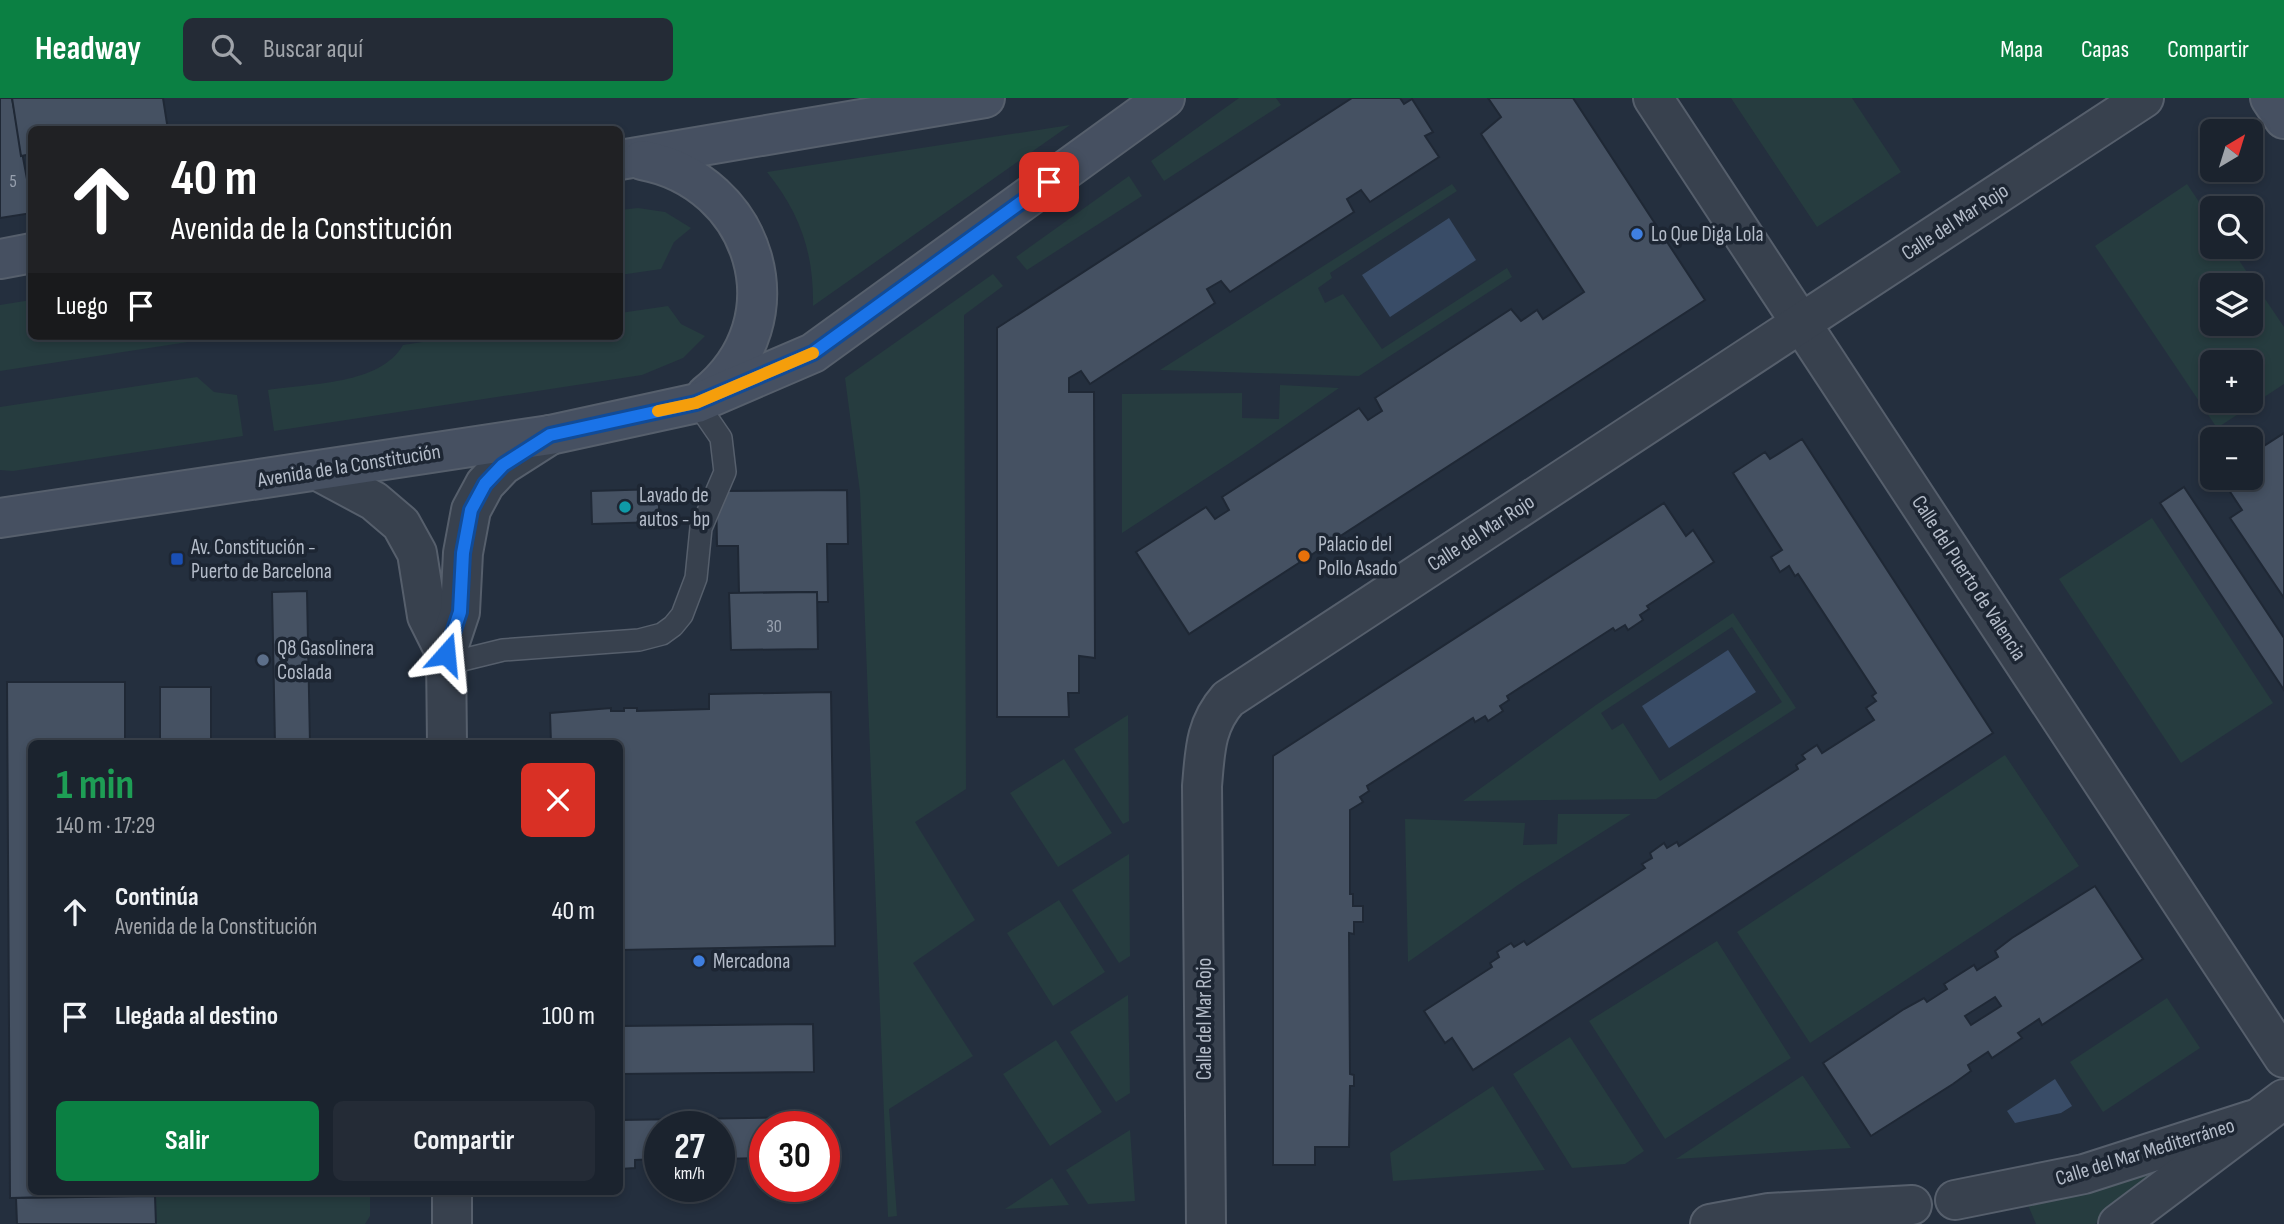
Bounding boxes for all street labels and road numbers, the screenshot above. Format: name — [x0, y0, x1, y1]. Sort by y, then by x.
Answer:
street label: Calle del Mar Rojo — [1897, 178, 2013, 266]
street label: Avenida de la Constitución — [255, 439, 442, 493]
street label: Calle del Mar Rojo — [1423, 489, 1539, 577]
street label: Calle del Puerto de Valencia — [1906, 491, 2032, 665]
street label: Calle del Mar Rojo — [1192, 958, 1217, 1080]
street label: Calle del Mar Mediterráneo — [2052, 1113, 2238, 1191]

